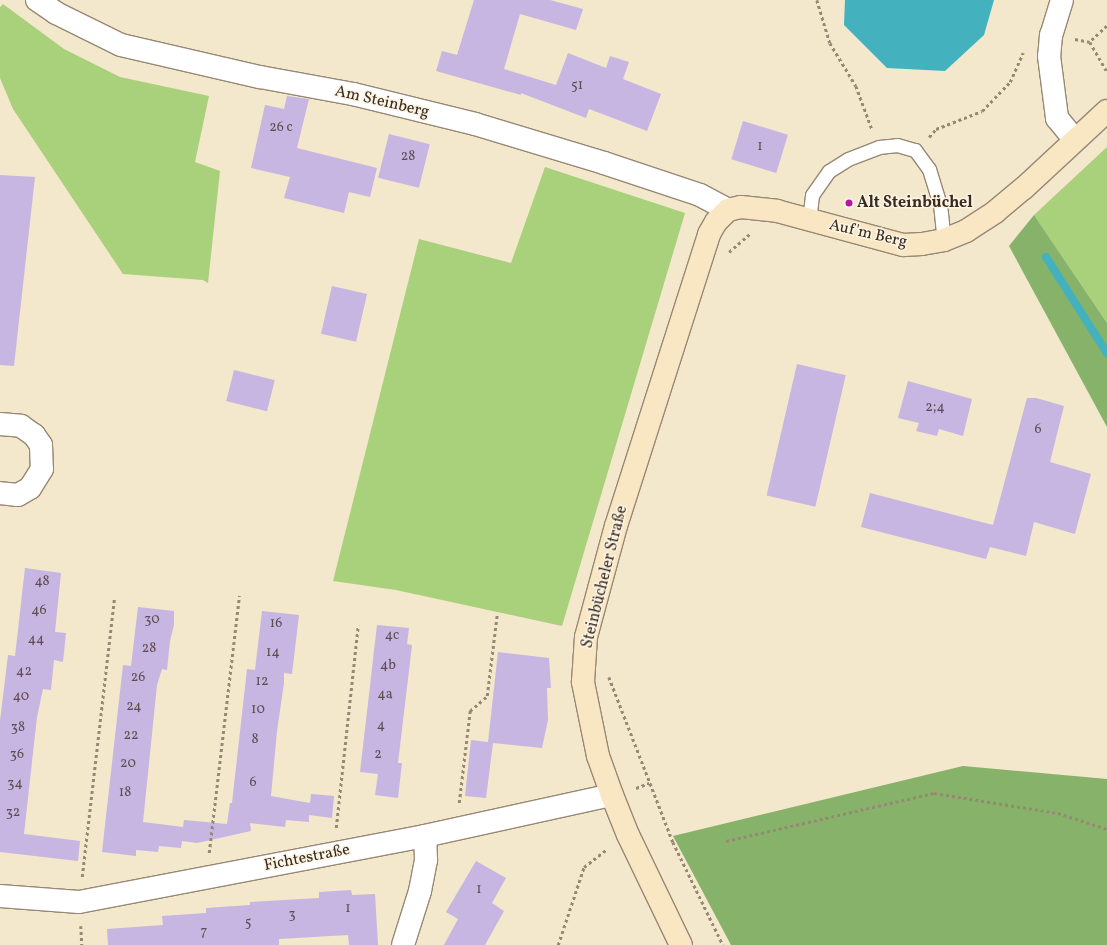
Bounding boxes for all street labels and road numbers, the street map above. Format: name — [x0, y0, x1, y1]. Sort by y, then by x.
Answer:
street label: Am Steinberg — [333, 82, 431, 122]
street label: Auf'm Berg — [827, 216, 909, 252]
street label: Steinbücheler Straße — [578, 504, 632, 650]
street label: Fichtestraße — [263, 840, 351, 876]

